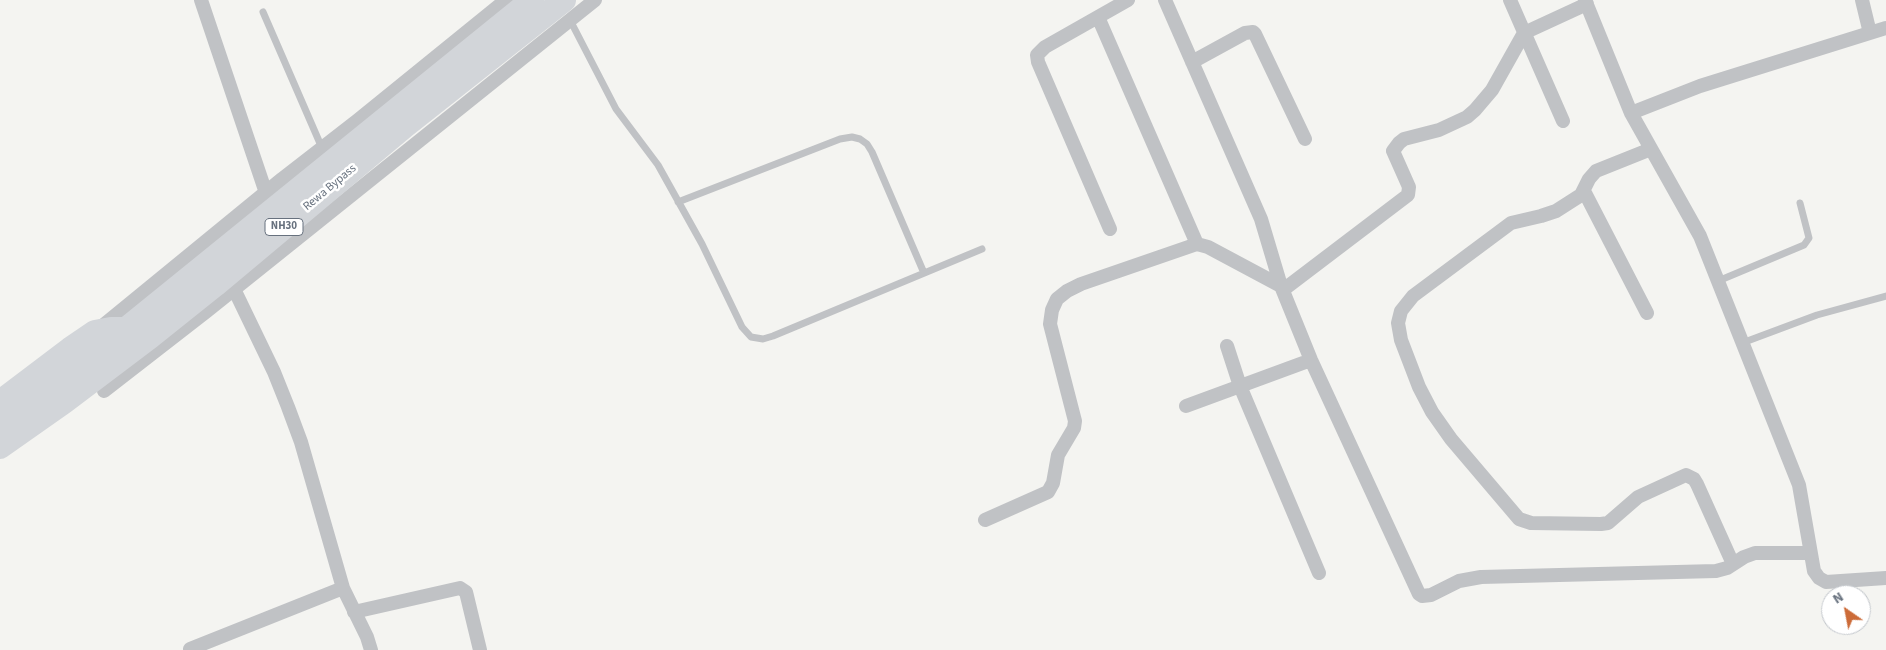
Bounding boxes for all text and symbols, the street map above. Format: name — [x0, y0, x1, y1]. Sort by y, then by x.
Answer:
street label: Rewa Bypass — [301, 162, 359, 214]
road number: NH30 — [265, 218, 303, 236]
north arrow — [1821, 585, 1871, 635]
text: N — [1829, 587, 1848, 609]

